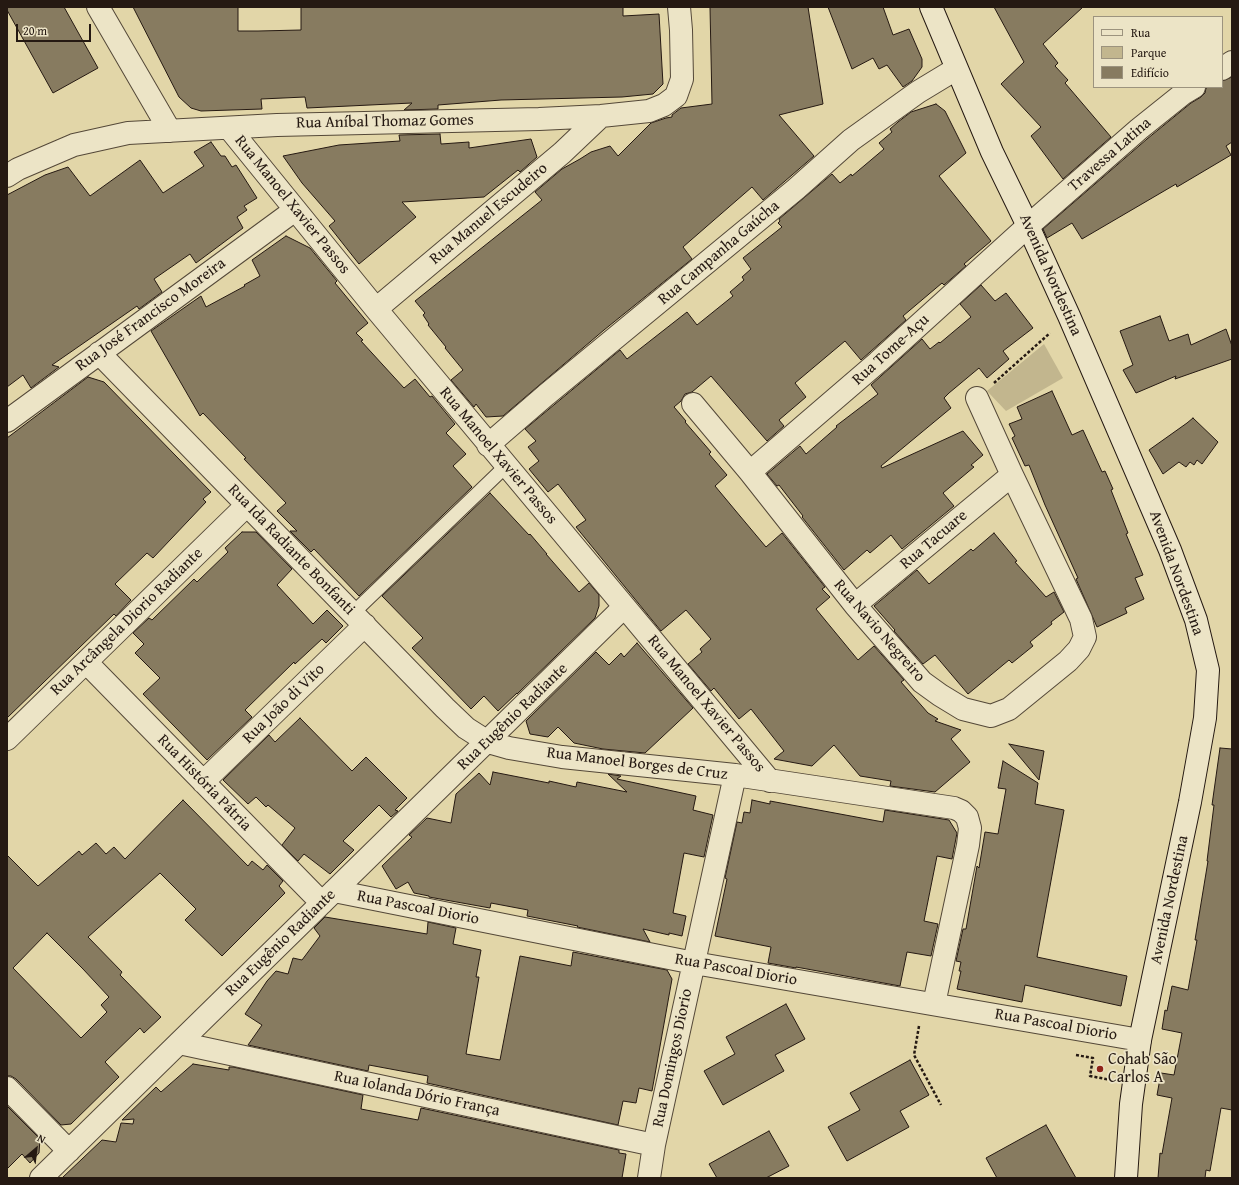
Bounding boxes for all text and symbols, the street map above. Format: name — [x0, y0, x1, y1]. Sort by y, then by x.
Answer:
scale bar — [18, 16, 93, 42]
legend — [1093, 16, 1223, 88]
text: 20 m — [23, 22, 47, 39]
text: Rua — [1131, 24, 1150, 41]
text: Parque — [1131, 44, 1166, 61]
text: Edifício — [1131, 64, 1169, 81]
street label: Rua Aníbal Thomaz Gomes — [296, 111, 474, 133]
street label: Travessa Latina — [1065, 114, 1155, 196]
street label: Rua Manoel Xavier Passos — [230, 132, 354, 278]
street label: Rua Manuel Escudeiro — [426, 159, 552, 269]
street label: Rua Campanha Gaúcha — [654, 197, 784, 309]
street label: Avenida Nordestina — [1015, 211, 1085, 339]
street label: Rua José Francisco Moreira — [72, 254, 230, 376]
street label: Rua Tome-Açu — [849, 310, 933, 390]
street label: Rua Manoel Xavier Passos — [435, 384, 561, 528]
street label: Rua Ida Radiante Bonfanti — [223, 481, 359, 619]
street label: Rua Tacuare — [896, 506, 972, 574]
street label: Avenida Nordestina — [1145, 508, 1207, 638]
street label: Rua Arcângela Diorio Radiante — [47, 544, 207, 700]
street label: Rua Navio Negreiro — [829, 576, 929, 686]
street label: Rua Manoel Xavier Passos — [643, 632, 769, 776]
street label: Rua Eugênio Radiante — [454, 659, 572, 775]
street label: Rua João di Vito — [239, 660, 329, 748]
street label: Rua História Pátria — [153, 731, 255, 835]
street label: Rua Manoel Borges de Cruz — [546, 743, 728, 785]
street label: Avenida Nordestina — [1147, 834, 1193, 966]
street label: Rua Eugênio Radiante — [222, 885, 340, 1001]
street label: Rua Pascoal Diorio — [355, 887, 481, 929]
street label: Rua Pascoal Diorio — [673, 950, 799, 990]
street label: Rua Domingos Diorio — [649, 987, 697, 1129]
street label: Rua Pascoal Diorio — [993, 1005, 1119, 1045]
place label: Cohab São Carlos A — [1108, 1050, 1177, 1088]
marker: Cohab São Carlos A — [1095, 1064, 1105, 1074]
street label: Rua Iolanda Dório França — [332, 1067, 502, 1121]
north arrow — [16, 1129, 56, 1169]
text: N — [35, 1130, 49, 1147]

